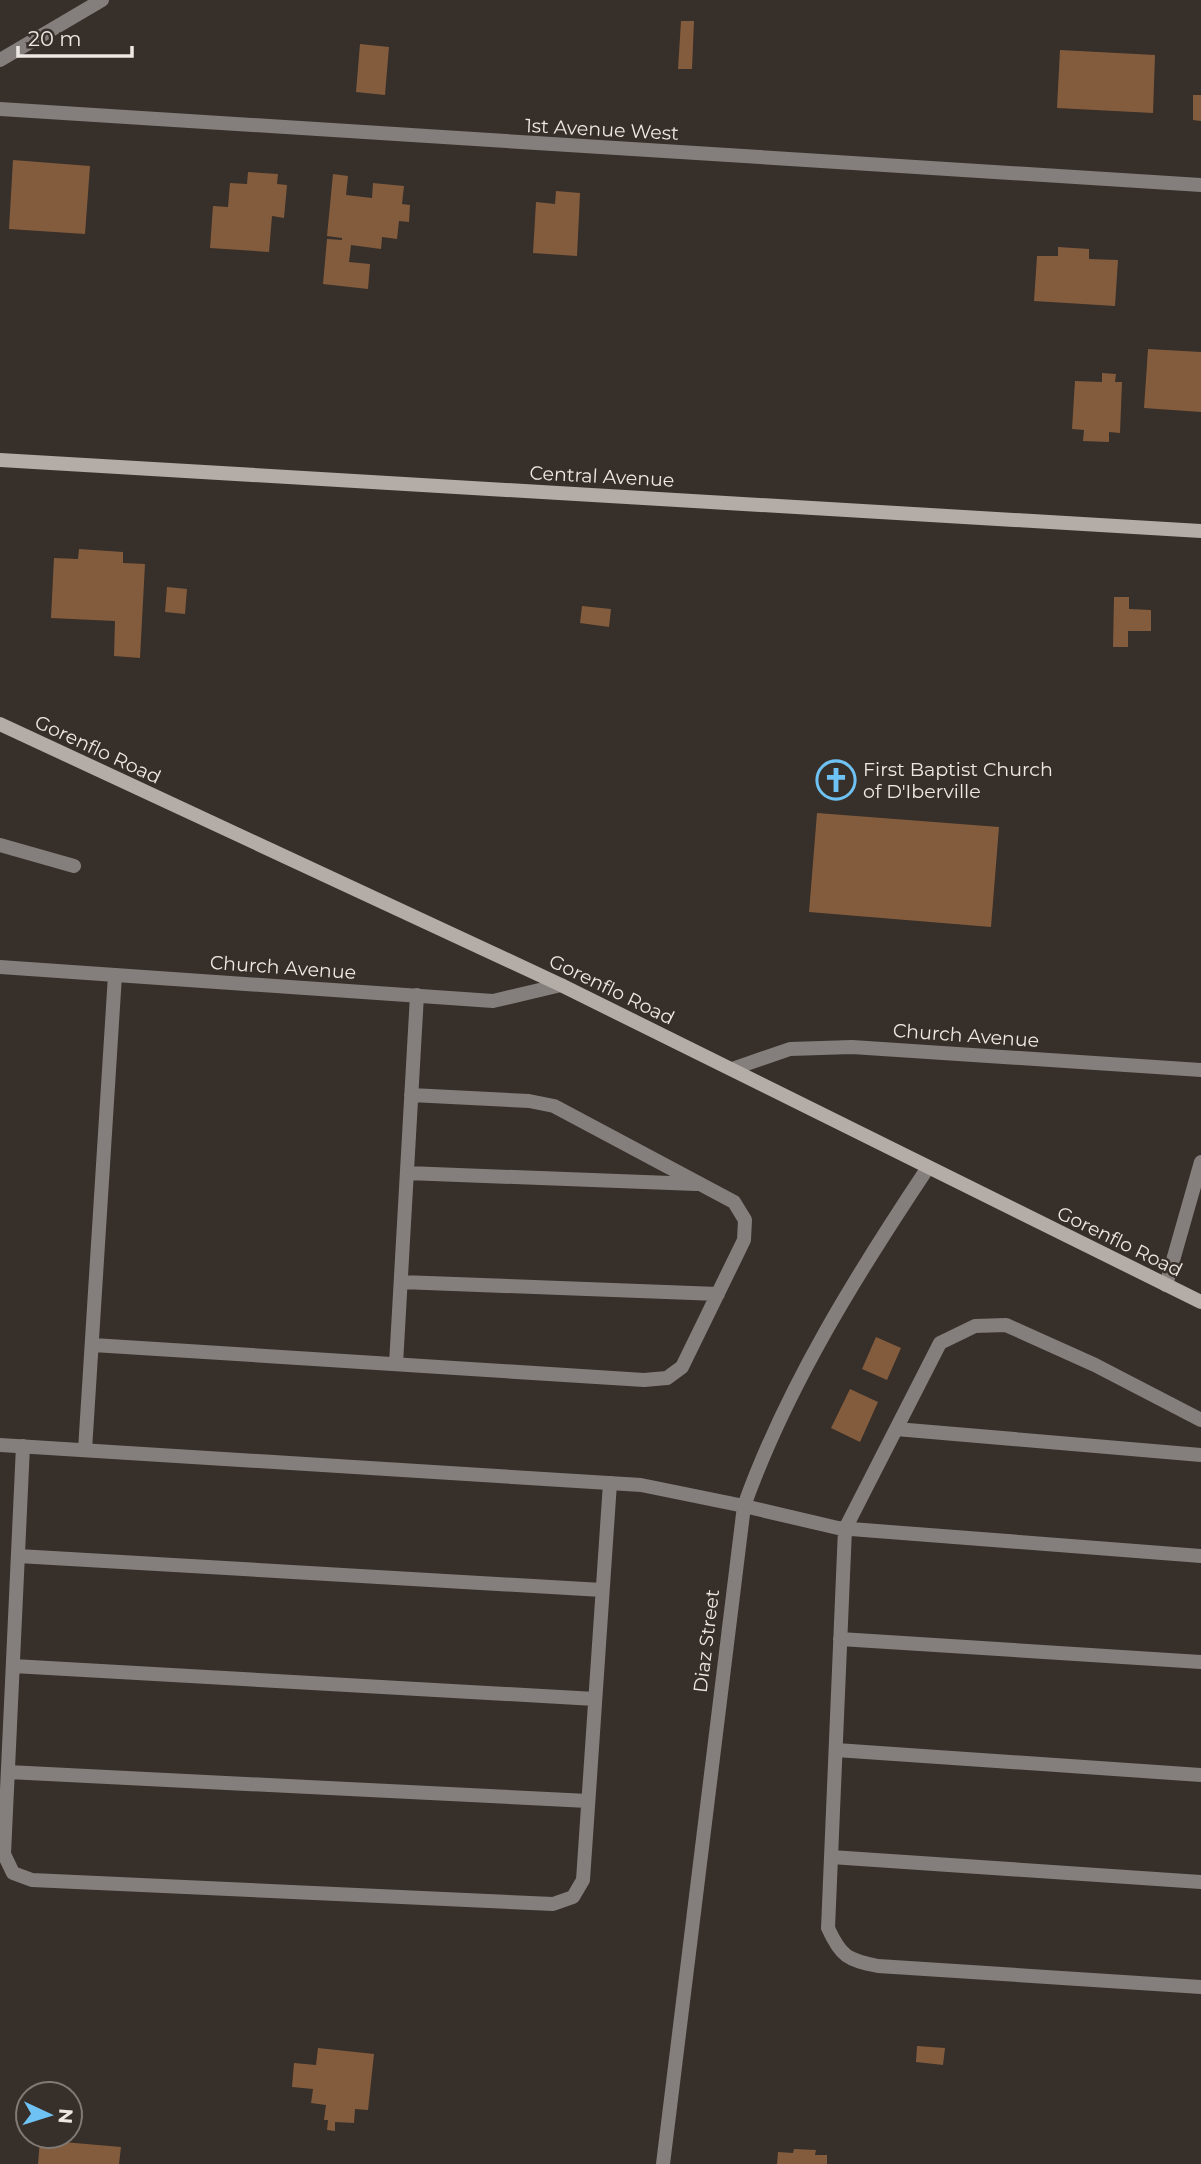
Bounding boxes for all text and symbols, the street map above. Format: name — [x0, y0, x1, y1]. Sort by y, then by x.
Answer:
scale bar — [18, 14, 131, 58]
text: 20 m — [28, 26, 82, 51]
street label: 1st Avenue West — [524, 114, 680, 145]
street label: Central Avenue — [529, 461, 675, 492]
street label: Gorenflo Road — [31, 710, 164, 789]
place label: First Baptist Church of D'Iberville — [863, 758, 1053, 803]
church icon: First Baptist Church of D'Iberville — [815, 759, 857, 801]
street label: Gorenflo Road — [545, 949, 678, 1030]
street label: Church Avenue — [209, 951, 357, 984]
street label: Church Avenue — [892, 1019, 1040, 1052]
street label: Gorenflo Road — [1053, 1201, 1186, 1282]
street label: Diaz Street — [689, 1588, 724, 1694]
north arrow — [14, 2080, 84, 2150]
text: N — [53, 2108, 77, 2125]

